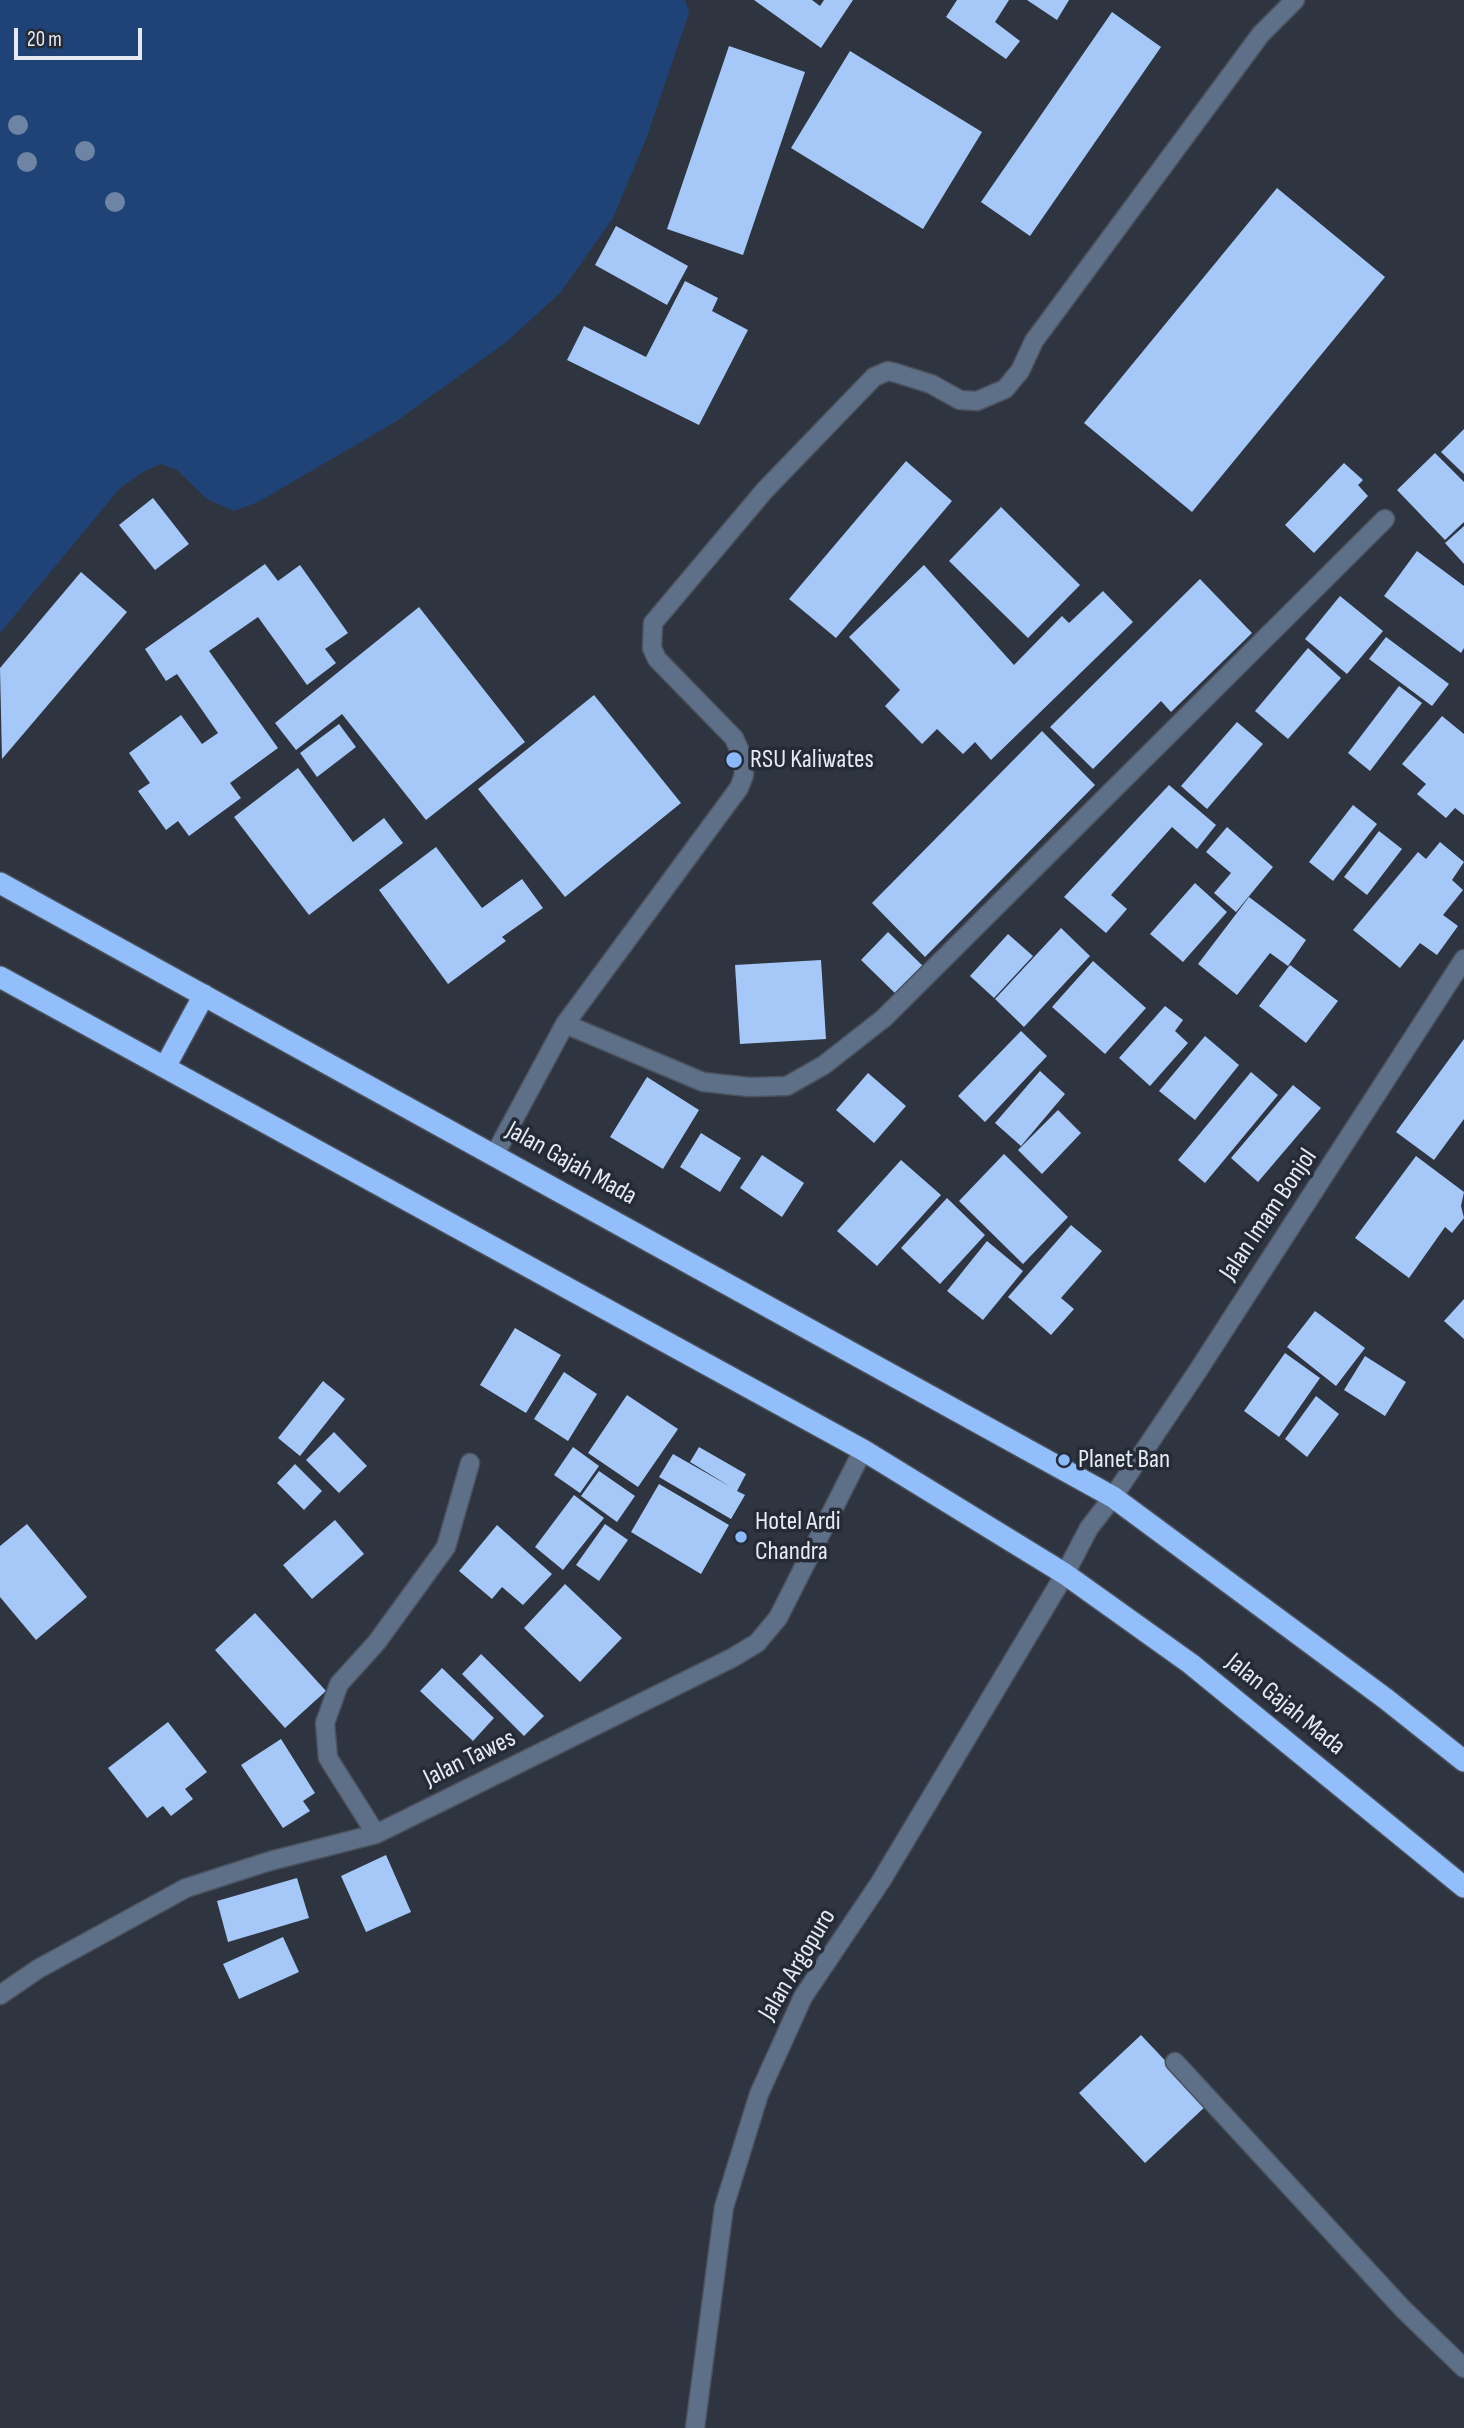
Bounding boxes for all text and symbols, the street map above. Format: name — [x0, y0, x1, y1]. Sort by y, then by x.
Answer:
scale bar — [18, 14, 145, 58]
text: 20 m — [27, 27, 62, 52]
place label: RSU Kaliwates — [750, 744, 874, 776]
marker: RSU Kaliwates — [724, 750, 744, 770]
street label: Jalan Gajah Mada — [500, 1115, 642, 1213]
street label: Jalan Imam Bonjol — [1214, 1143, 1324, 1287]
place label: Planet Ban — [1078, 1444, 1170, 1476]
marker: Planet Ban — [1056, 1452, 1072, 1468]
place label: Hotel Ardi Chandra — [755, 1506, 840, 1568]
marker: Hotel Ardi Chandra — [733, 1529, 749, 1545]
street label: Jalan Gajah Mada — [1219, 1647, 1351, 1763]
street label: Jalan Tawes — [419, 1723, 521, 1795]
street label: Jalan Argopuro — [753, 1904, 843, 2026]

